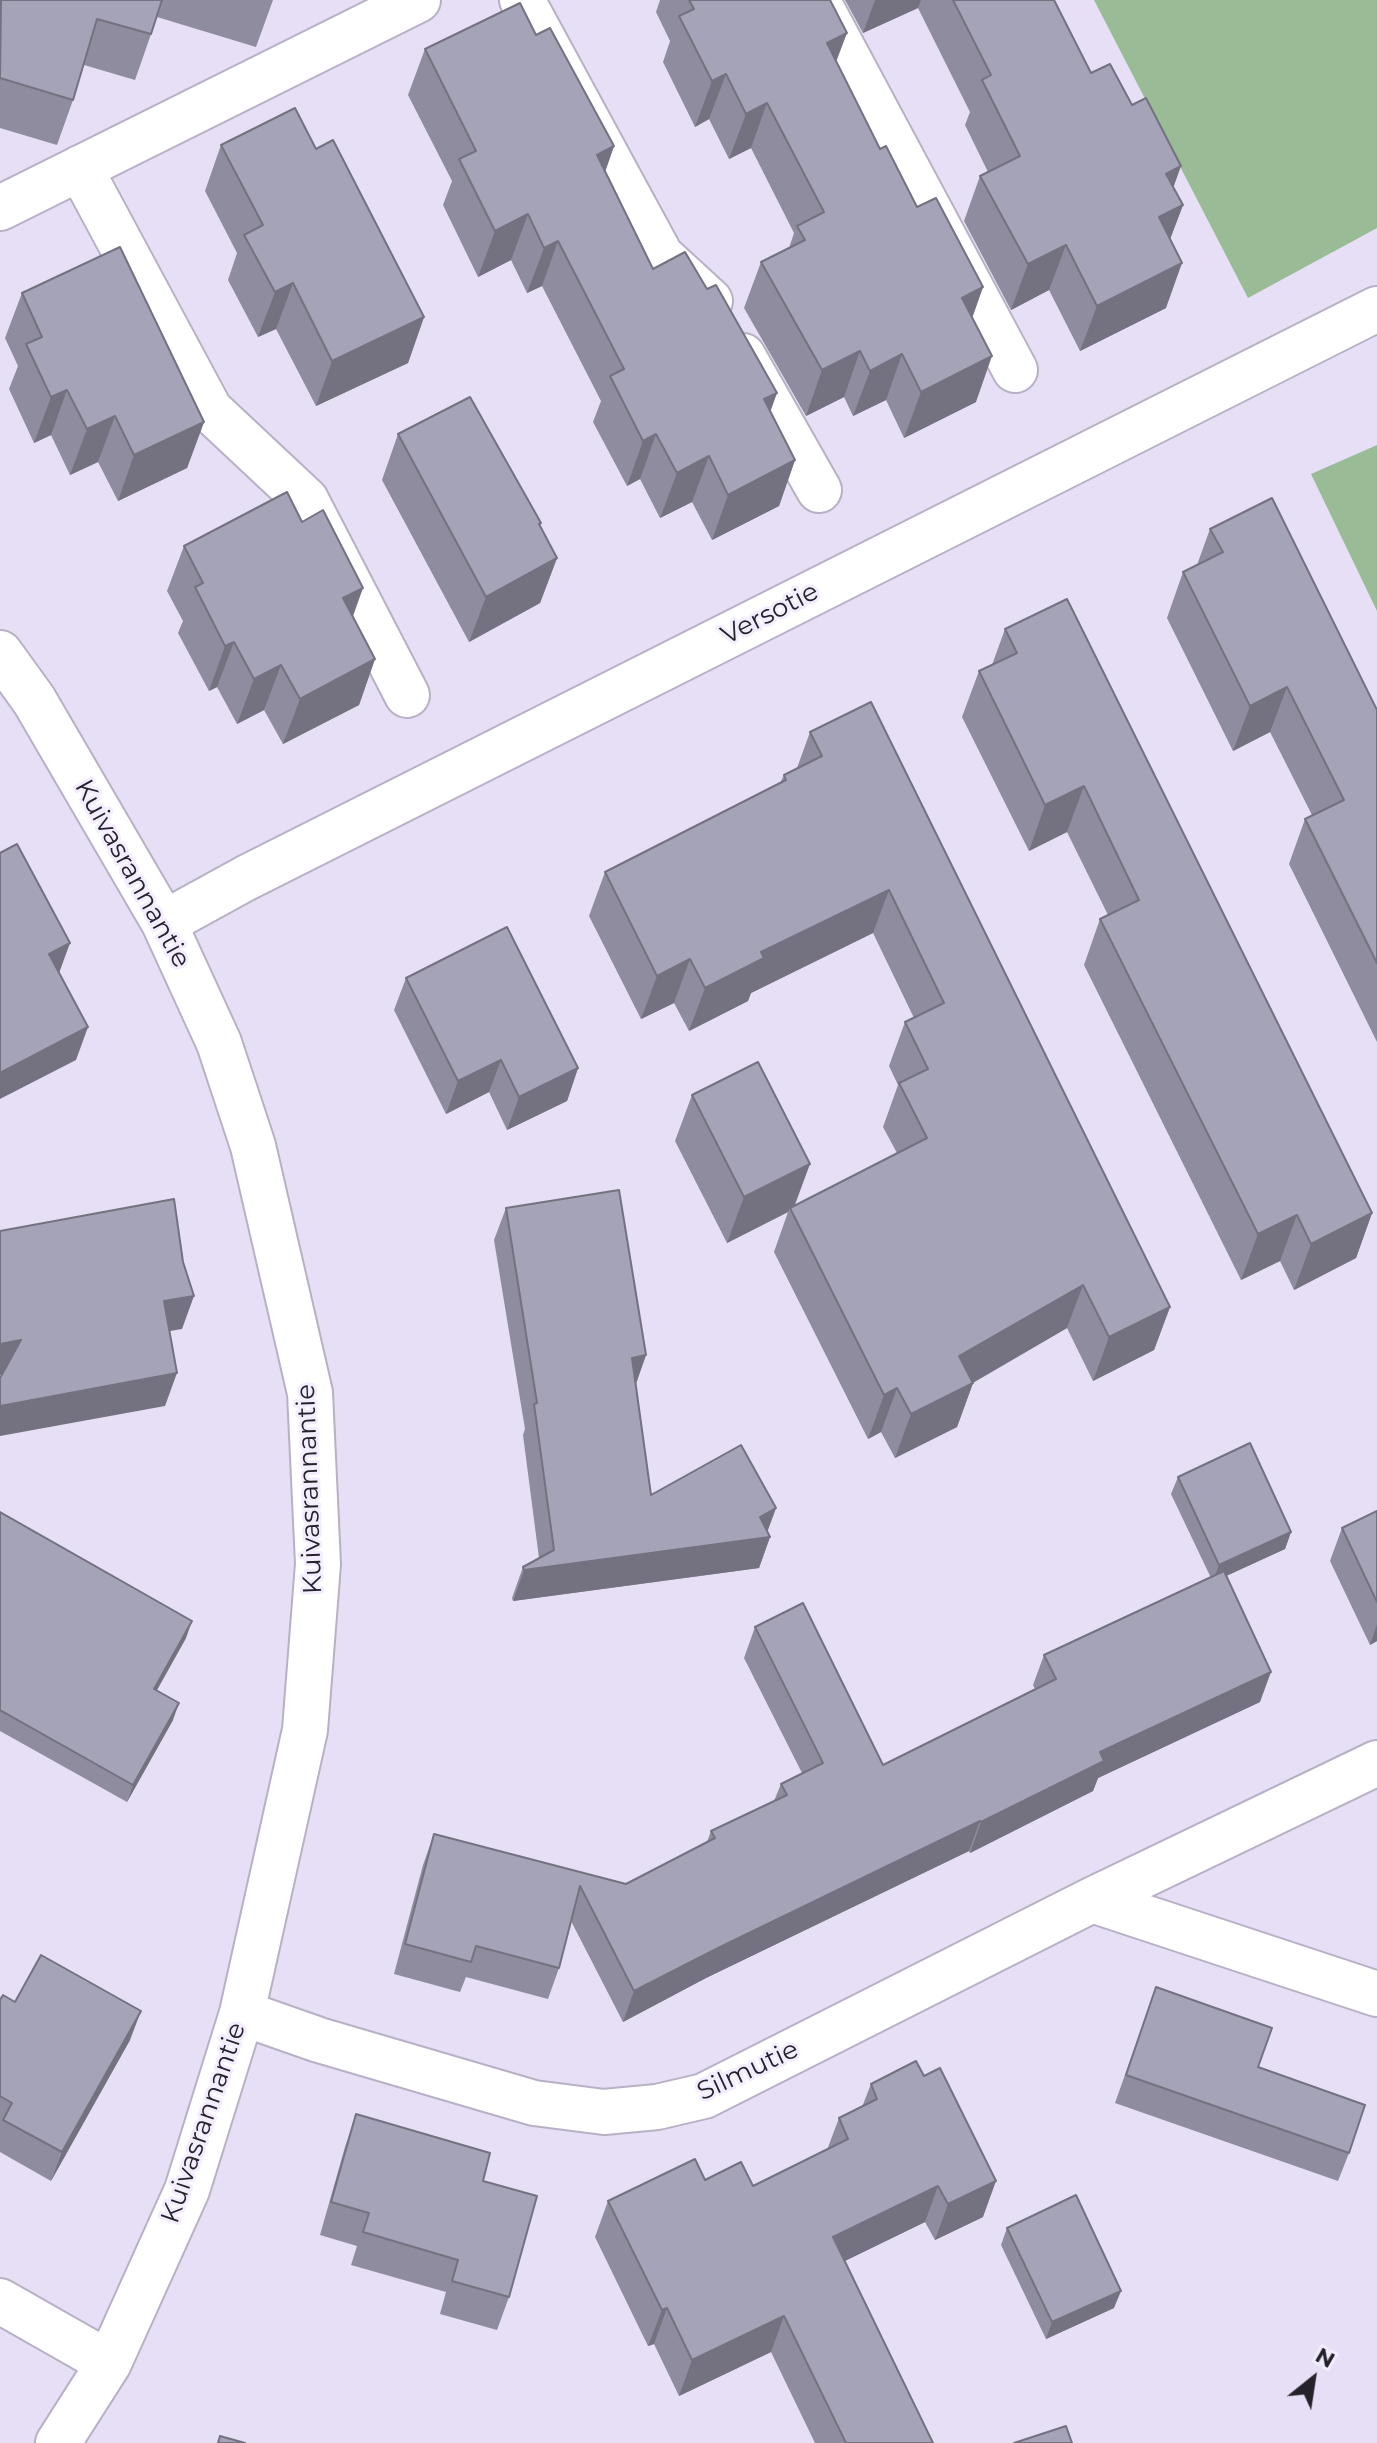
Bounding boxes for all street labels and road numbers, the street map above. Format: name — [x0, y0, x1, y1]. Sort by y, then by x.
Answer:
street label: Versotie — [716, 576, 824, 652]
street label: Kuivasrannantie — [67, 775, 197, 973]
street label: Kuivasrannantie — [291, 1383, 329, 1595]
street label: Kuivasrannantie — [155, 2019, 253, 2227]
street label: Silmutie — [692, 2034, 804, 2108]

